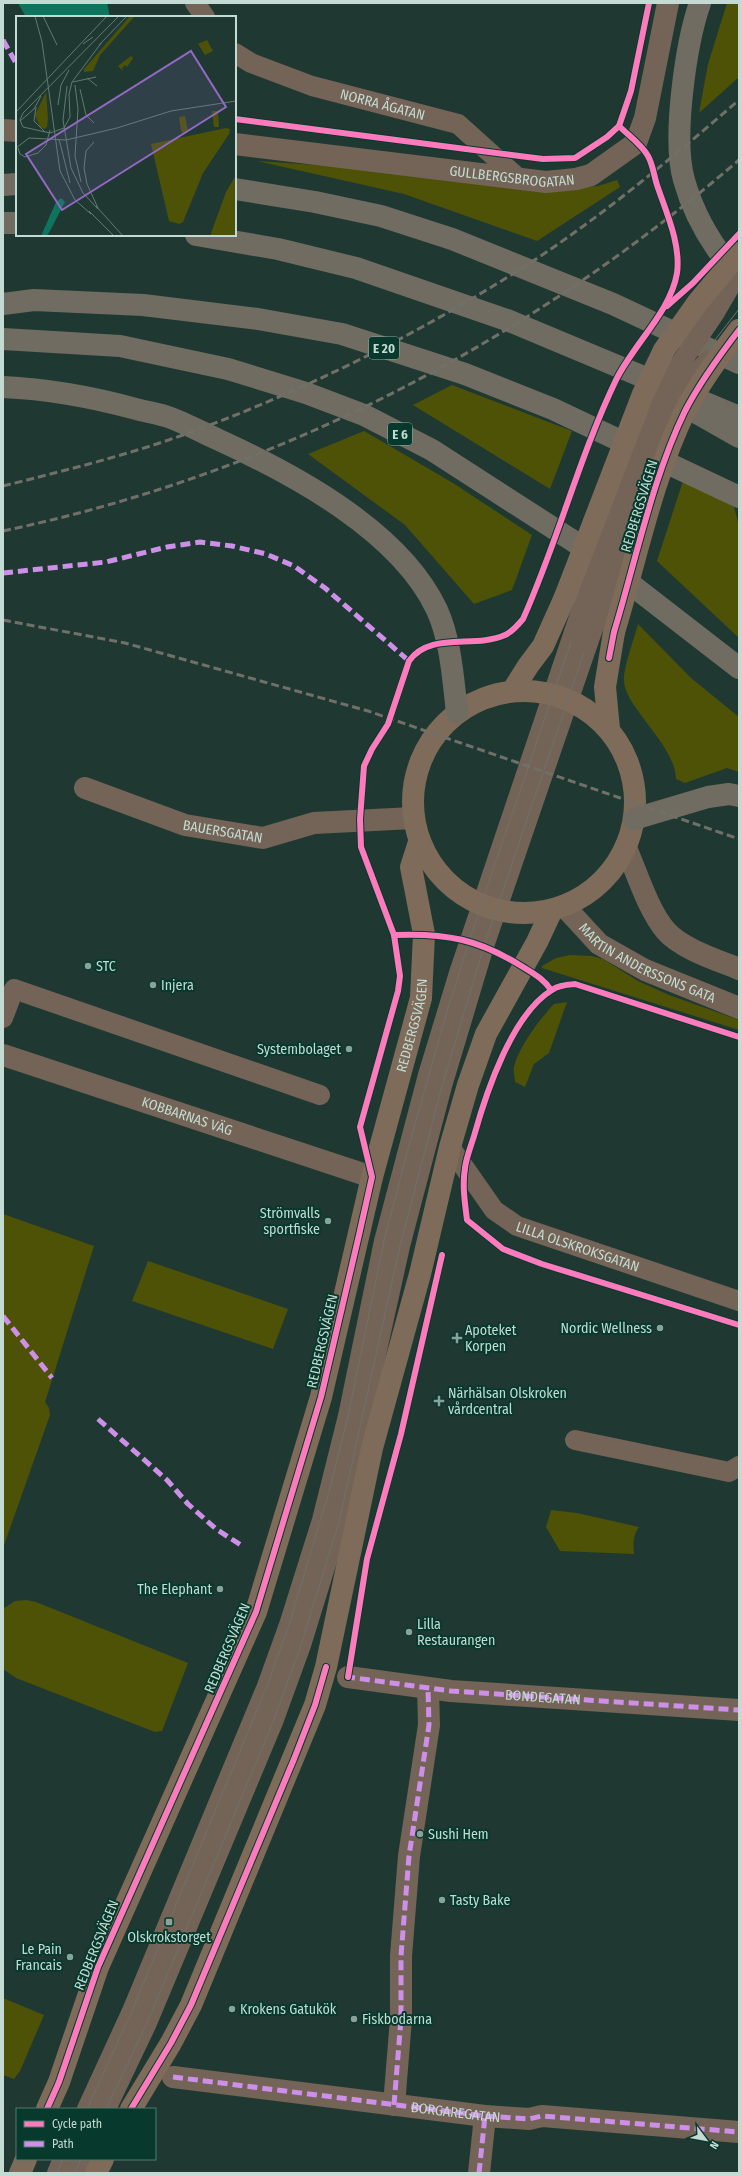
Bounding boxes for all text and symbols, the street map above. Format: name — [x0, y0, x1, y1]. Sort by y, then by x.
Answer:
inset map — [16, 16, 236, 236]
street label: NORRA ÅGATAN — [338, 86, 427, 124]
street label: GULLBERGSBROGATAN — [448, 162, 575, 191]
road number: E 20 — [369, 337, 399, 359]
road number: E 6 — [388, 423, 412, 445]
street label: REDBERGSVÄGEN — [617, 458, 662, 555]
street label: BAUERSGATAN — [182, 817, 264, 847]
street label: MARTIN ANDERSSONS GATA — [575, 920, 719, 1007]
place label: STC — [96, 958, 116, 975]
marker: STC — [83, 961, 93, 971]
place label: Injera — [161, 977, 194, 994]
street label: REDBERGSVÄGEN — [393, 978, 431, 1074]
marker: Injera — [148, 980, 158, 990]
place label: Systembolaget — [257, 1041, 341, 1058]
marker: Systembolaget — [344, 1044, 354, 1054]
street label: KOBBARNAS VÄG — [139, 1093, 235, 1139]
place label: Strömvalls sportfiske — [260, 1205, 320, 1238]
marker: Strömvalls sportfiske — [323, 1216, 333, 1226]
street label: LILLA OLSKROKSGATAN — [514, 1218, 641, 1276]
street label: REDBERGSVÄGEN — [303, 1292, 342, 1390]
place label: Nordic Wellness — [561, 1320, 652, 1337]
place label: Apoteket Korpen — [465, 1322, 517, 1355]
marker: Nordic Wellness — [655, 1323, 665, 1333]
marker: Apoteket Korpen — [452, 1333, 462, 1343]
place label: Närhälsan Olskroken vårdcentral — [448, 1385, 567, 1418]
marker: Närhälsan Olskroken vårdcentral — [433, 1395, 445, 1407]
place label: The Elephant — [137, 1581, 212, 1598]
marker: The Elephant — [215, 1584, 225, 1594]
street label: REDBERGSVÄGEN — [201, 1601, 254, 1696]
place label: Lilla Restaurangen — [417, 1616, 495, 1649]
marker: Lilla Restaurangen — [404, 1627, 414, 1637]
street label: BONDEGATAN — [504, 1687, 581, 1709]
place label: Sushi Hem — [428, 1826, 489, 1843]
marker: Sushi Hem — [415, 1829, 425, 1839]
place label: Tasty Bake — [450, 1892, 511, 1909]
marker: Tasty Bake — [437, 1895, 447, 1905]
street label: REDBERGSVÄGEN — [71, 1898, 122, 1993]
marker: Olskrokstorget — [164, 1917, 174, 1927]
place label: Olskrokstorget — [127, 1929, 211, 1946]
place label: Le Pain Francais — [15, 1941, 62, 1974]
marker: Le Pain Francais — [65, 1952, 75, 1962]
place label: Krokens Gatukök — [240, 2001, 337, 2018]
marker: Krokens Gatukök — [227, 2004, 237, 2014]
place label: Fiskbodarna — [362, 2011, 432, 2028]
marker: Fiskbodarna — [349, 2014, 359, 2024]
street label: BORGAREGATAN — [410, 2099, 501, 2126]
legend — [16, 2108, 156, 2160]
text: Cycle path — [52, 2117, 102, 2131]
north arrow — [686, 2120, 726, 2160]
text: Path — [52, 2137, 74, 2151]
text: N — [707, 2139, 721, 2151]

